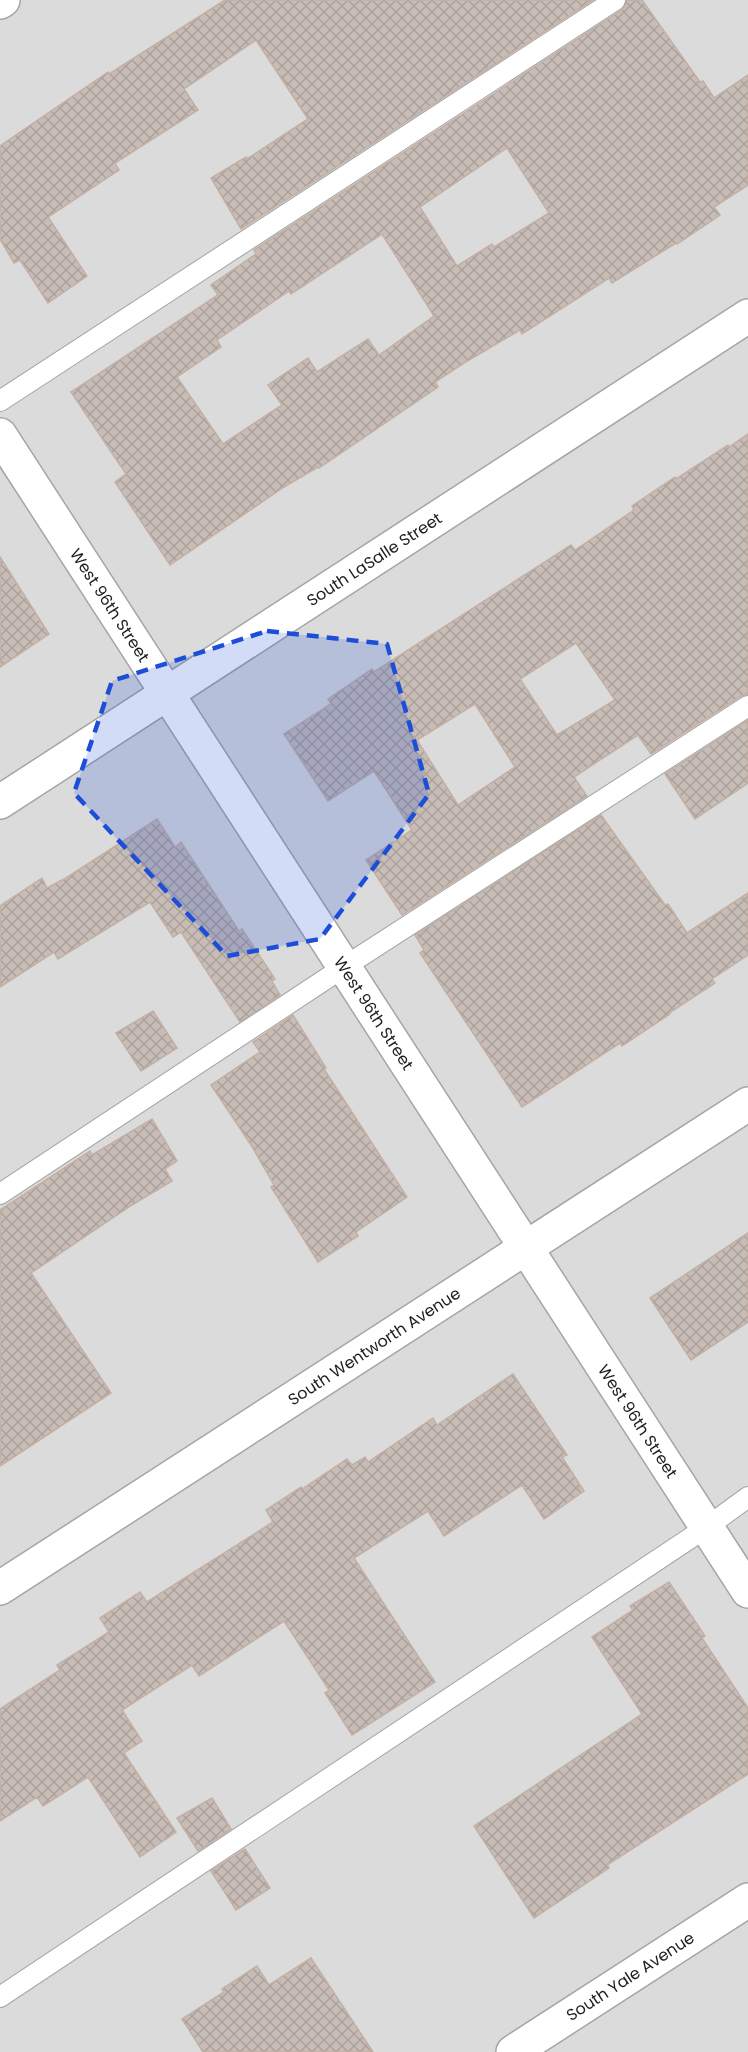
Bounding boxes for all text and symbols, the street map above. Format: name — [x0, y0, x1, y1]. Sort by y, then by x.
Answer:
street label: South LaSalle Street — [302, 507, 447, 612]
street label: West 96th Street — [64, 544, 155, 667]
street label: West 96th Street — [328, 952, 419, 1075]
street label: South Wentworth Avenue — [283, 1282, 465, 1411]
street label: West 96th Street — [592, 1360, 683, 1483]
street label: South Yale Avenue — [562, 1926, 699, 2027]

